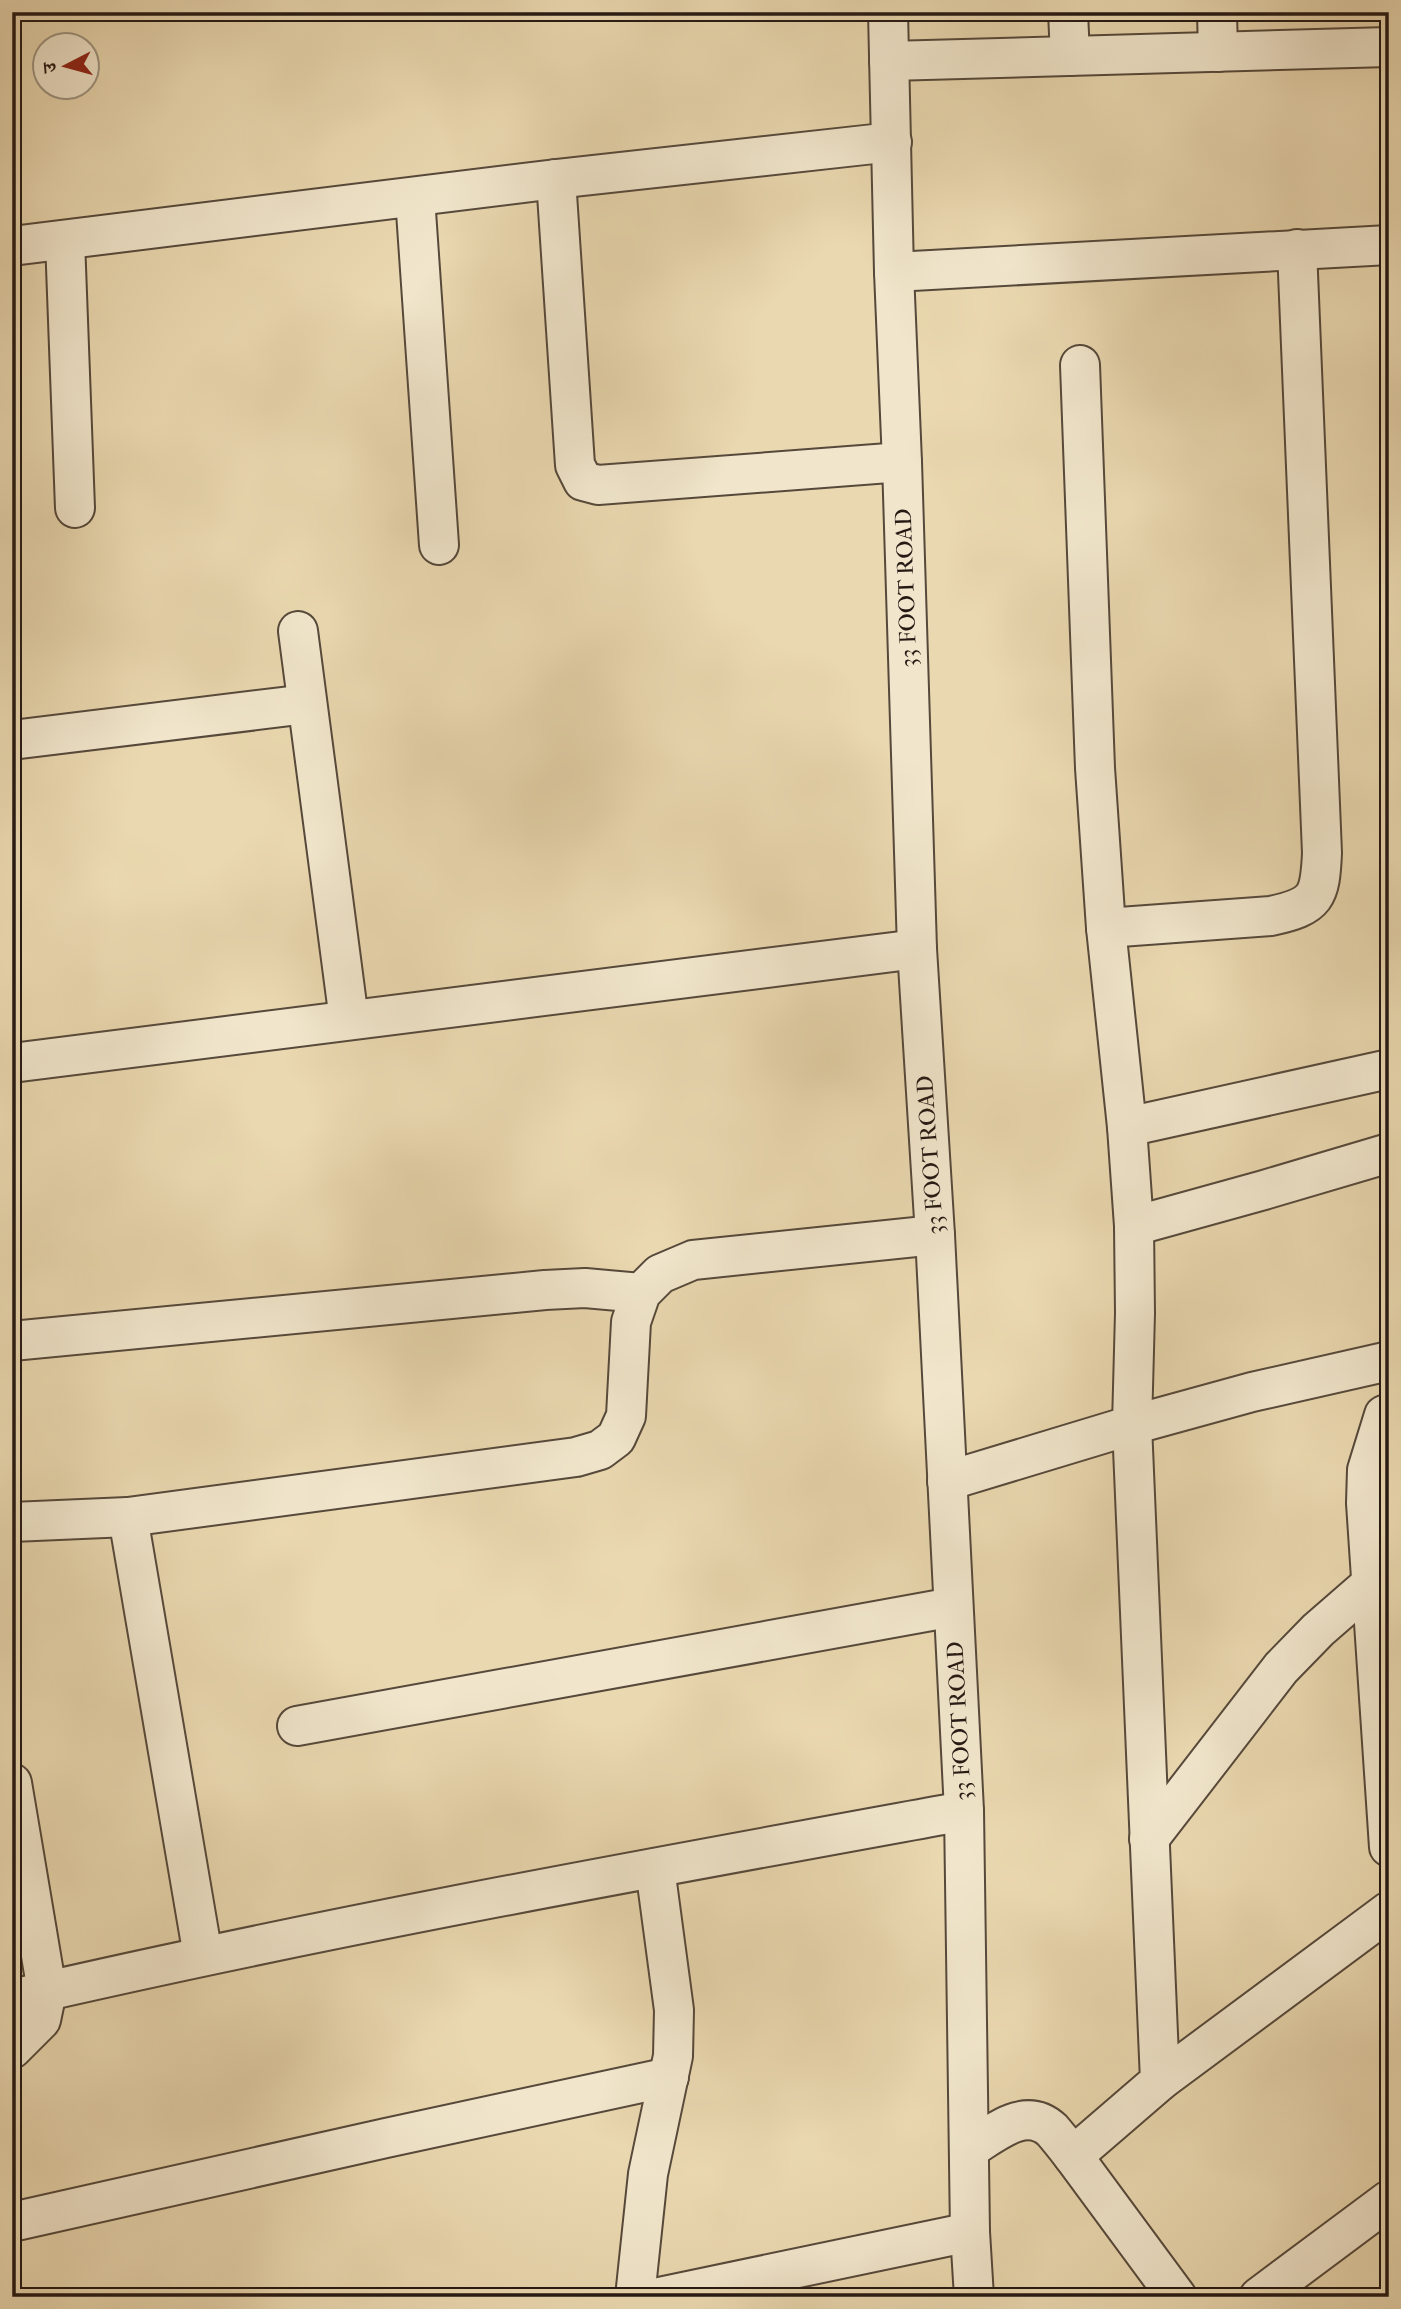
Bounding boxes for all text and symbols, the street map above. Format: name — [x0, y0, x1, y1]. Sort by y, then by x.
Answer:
north arrow — [32, 32, 102, 102]
text: उ — [39, 60, 62, 76]
street label: 33 FOOT ROAD — [890, 508, 922, 668]
street label: 33 FOOT ROAD — [911, 1075, 949, 1235]
street label: 33 FOOT ROAD — [941, 1641, 977, 1801]

